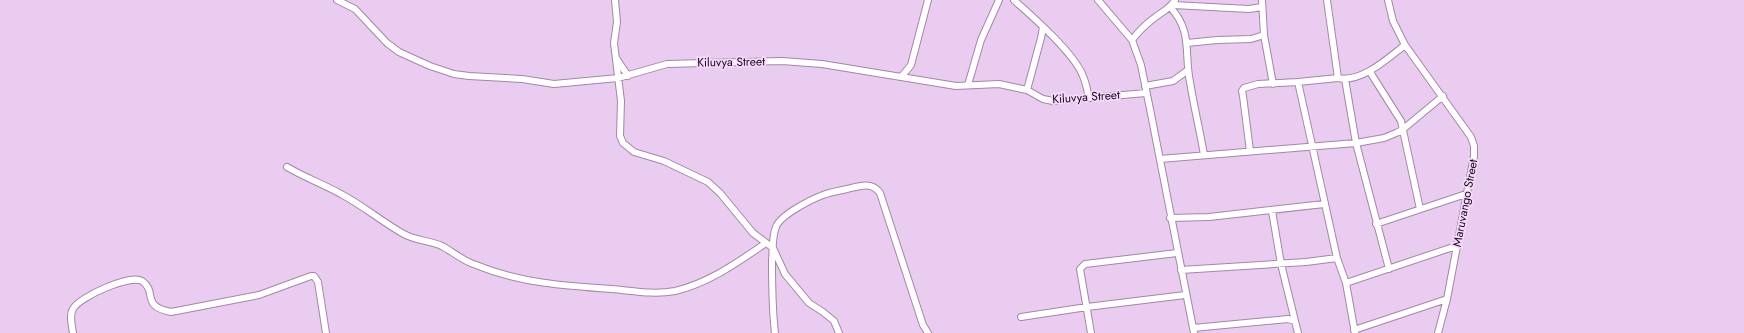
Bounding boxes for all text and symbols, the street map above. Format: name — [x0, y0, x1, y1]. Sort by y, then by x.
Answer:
street label: Kiluvya Street — [697, 52, 765, 72]
street label: Kiluvya Street — [1052, 86, 1121, 108]
street label: Maruvango Street — [1448, 158, 1482, 248]

